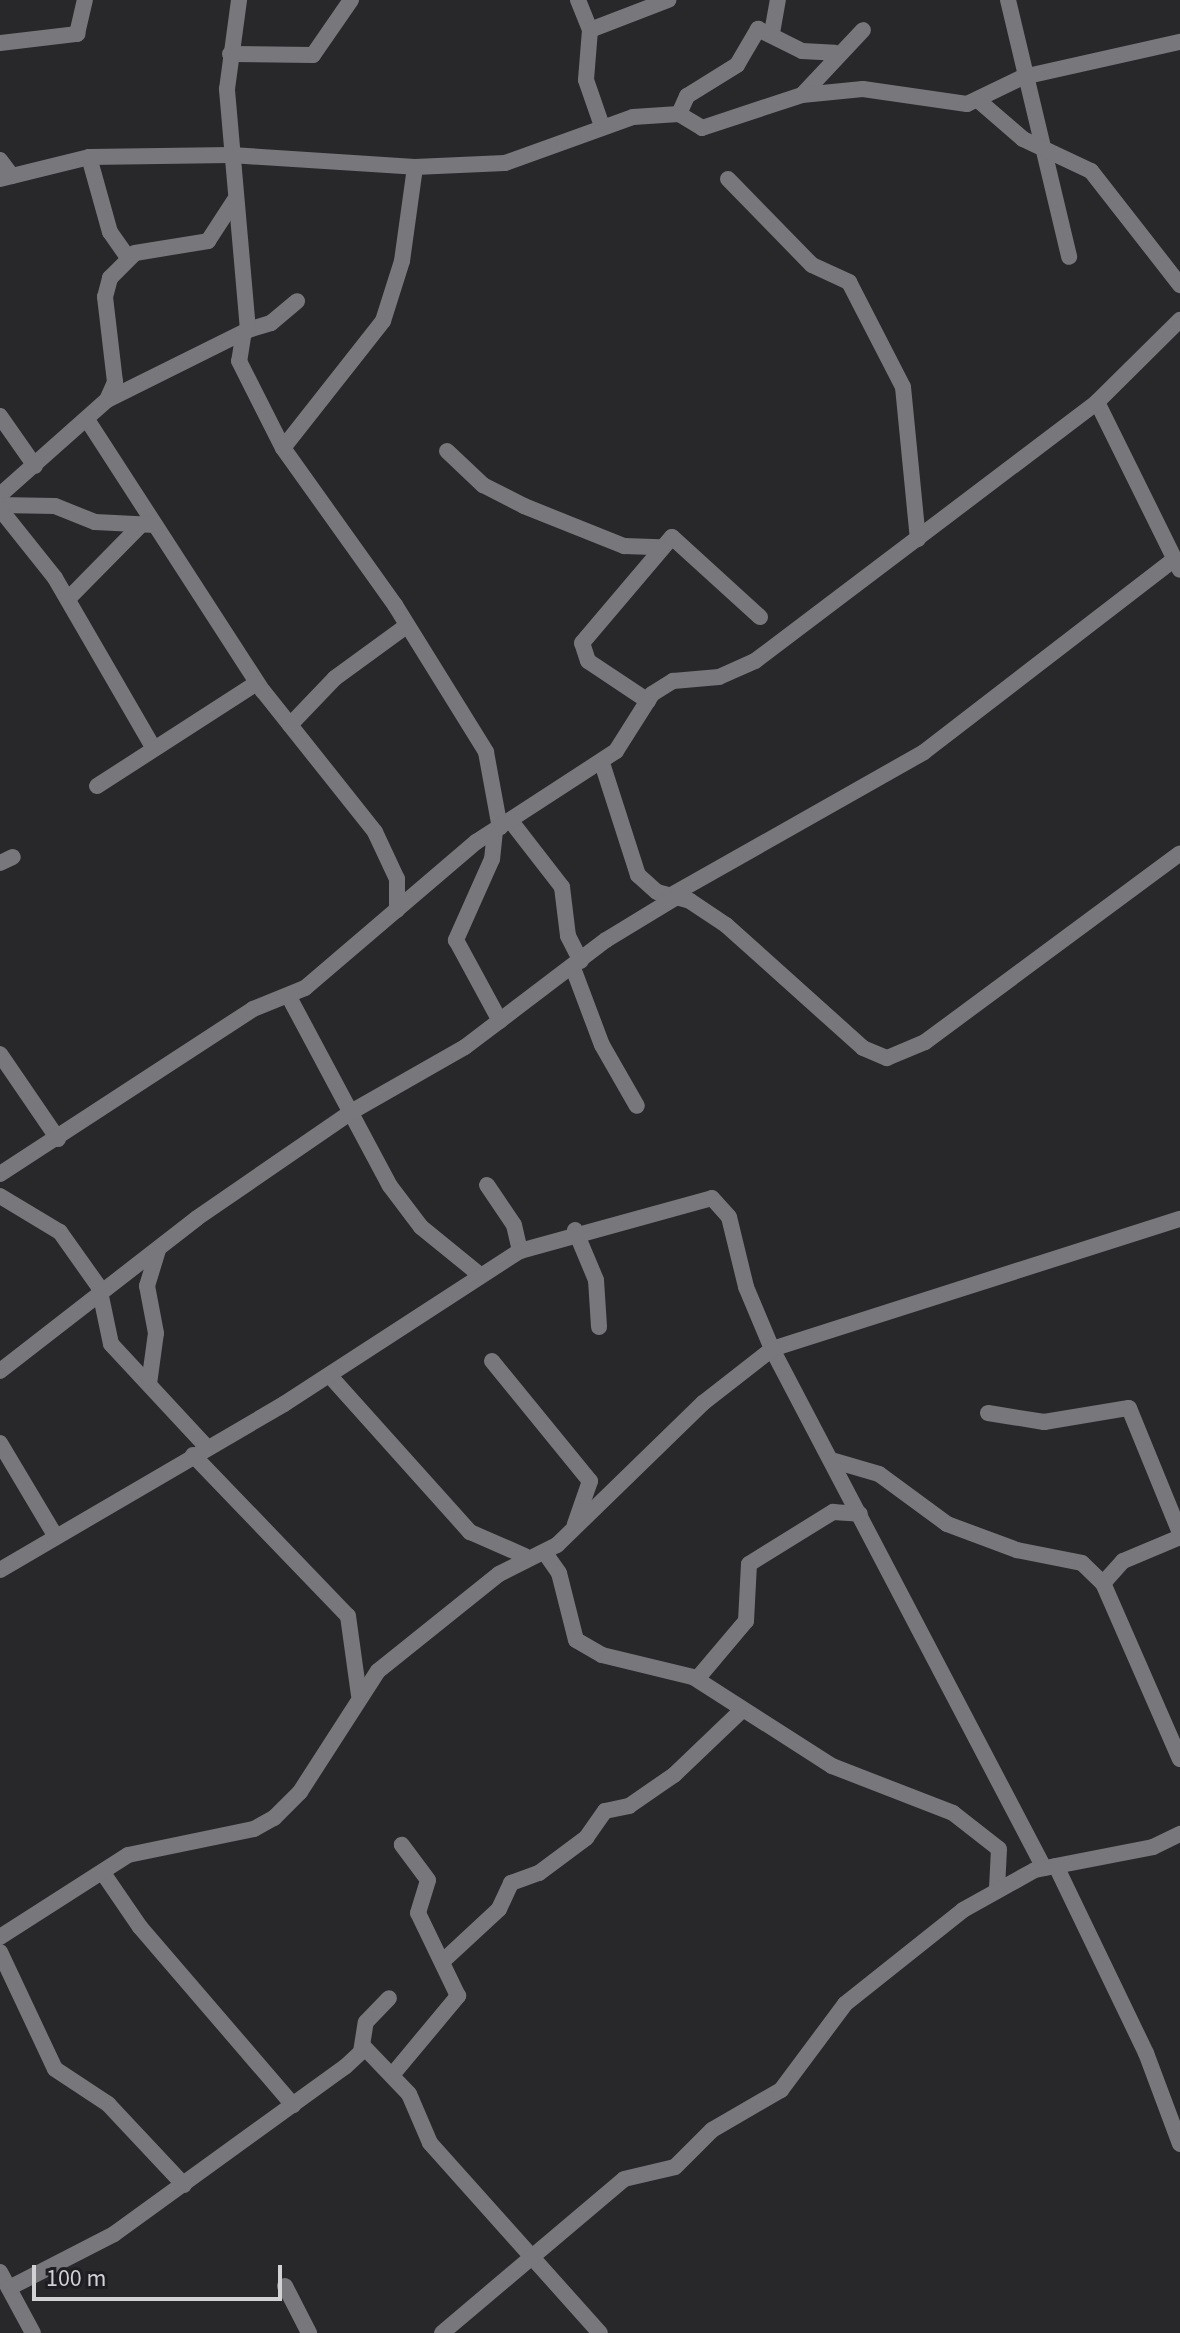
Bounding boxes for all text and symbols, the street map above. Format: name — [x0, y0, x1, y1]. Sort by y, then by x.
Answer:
scale bar — [36, 2249, 286, 2299]
text: 100 m — [46, 2261, 106, 2296]

